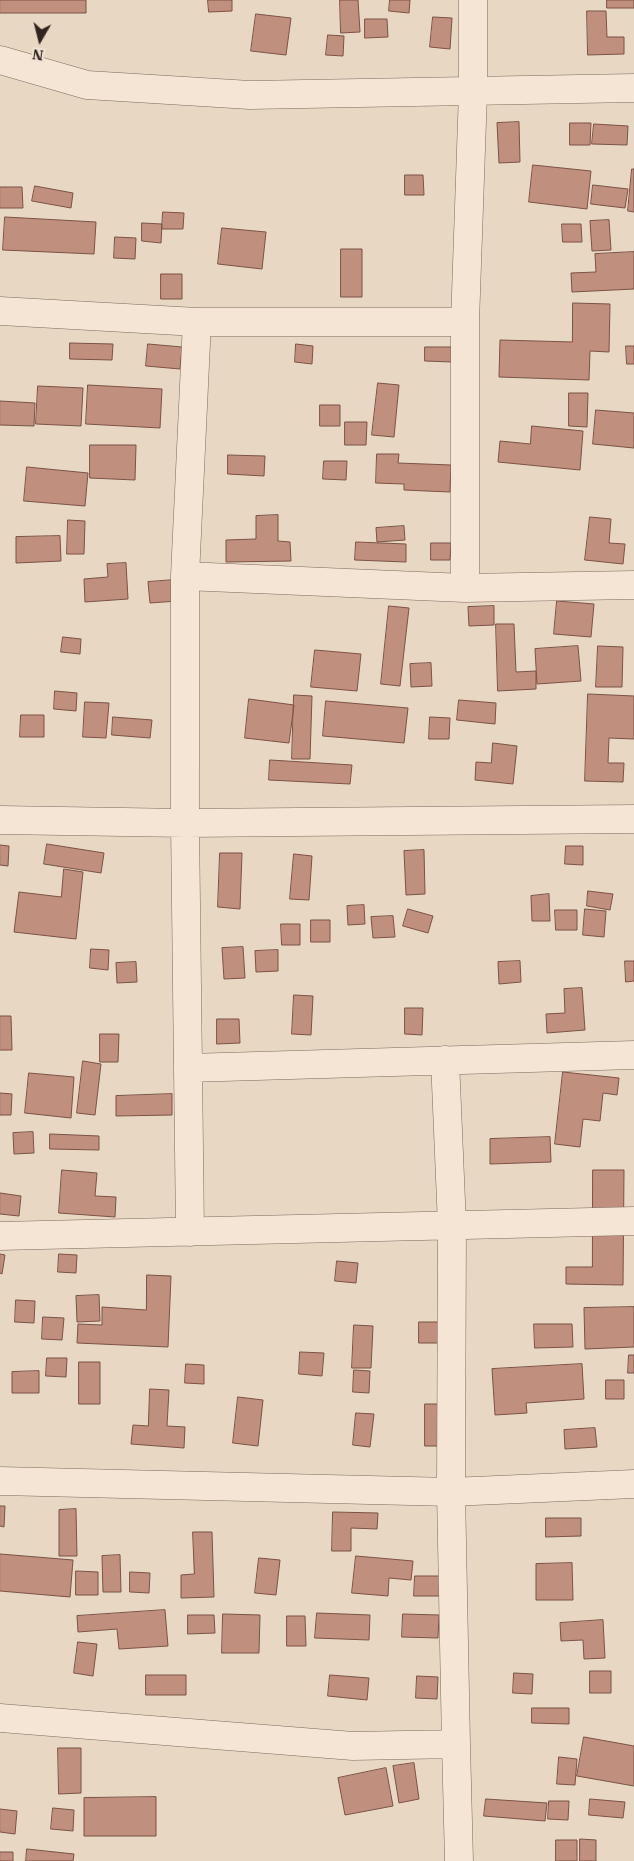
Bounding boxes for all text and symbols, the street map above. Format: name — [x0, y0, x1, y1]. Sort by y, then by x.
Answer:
north arrow — [15, 15, 65, 65]
text: N — [31, 45, 45, 65]

